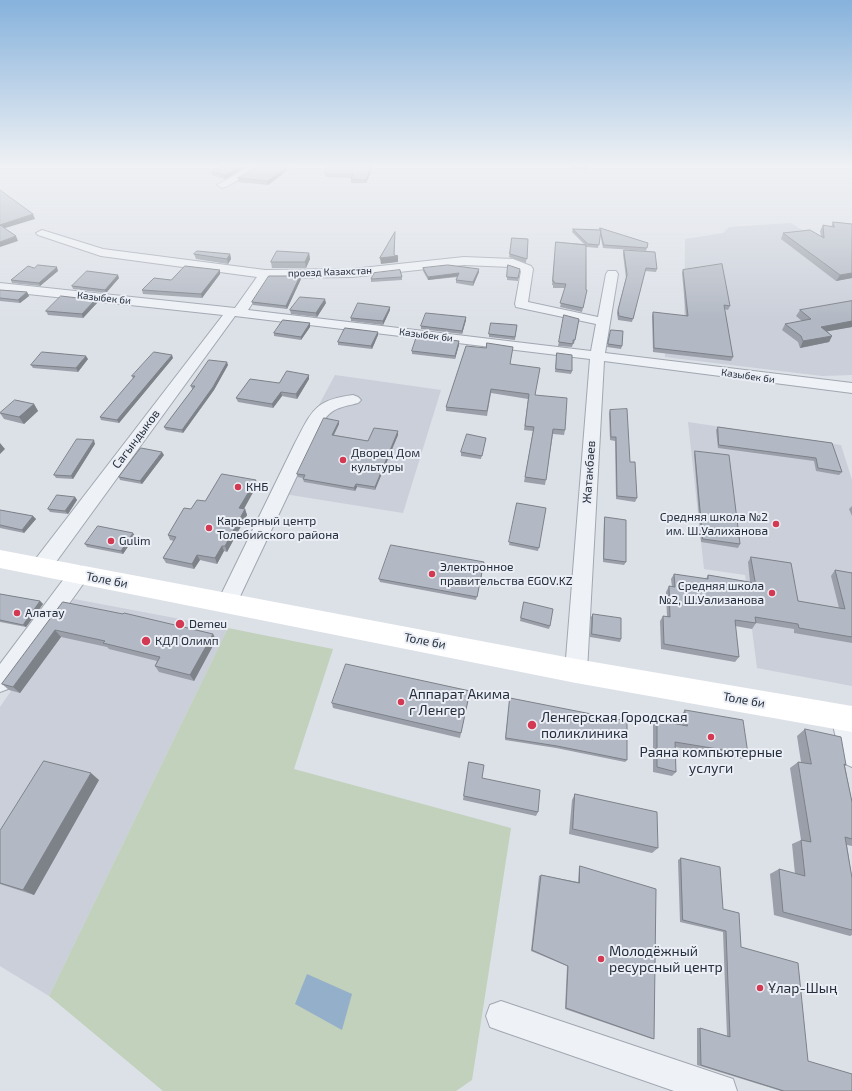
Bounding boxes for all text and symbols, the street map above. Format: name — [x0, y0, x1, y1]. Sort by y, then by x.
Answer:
street label: проезд Казахстан — [288, 265, 372, 279]
street label: Казыбек би — [77, 289, 131, 307]
street label: Казыбек би — [398, 326, 454, 344]
street label: Казыбек би — [720, 366, 776, 386]
street label: Сагындыков — [109, 407, 163, 471]
street label: Жатакбаев — [580, 440, 598, 504]
place label: Дворец Дом культуры — [351, 446, 420, 474]
marker: Дворец Дом культуры — [338, 455, 348, 465]
place label: КНБ — [246, 480, 268, 494]
marker: КНБ — [233, 482, 243, 492]
place label: Средняя школа №2 им. Ш.Уалиханова — [660, 510, 768, 538]
place label: Карьерный центр Толебийского района — [217, 514, 339, 542]
marker: Средняя школа №2 им. Ш.Уалиханова — [771, 519, 781, 529]
marker: Карьерный центр Толебийского района — [204, 523, 214, 533]
place label: Gulim — [119, 534, 150, 548]
marker: Gulim — [106, 536, 116, 546]
place label: Электронное правительства EGOV.KZ — [440, 560, 573, 588]
street label: Толе би — [85, 569, 129, 591]
marker: Электронное правительства EGOV.KZ — [427, 569, 437, 579]
place label: Средняя школа №2, Ш.Уализанова — [659, 579, 764, 607]
marker: Средняя школа №2, Ш.Уализанова — [767, 588, 777, 598]
place label: Алатау — [25, 606, 65, 620]
marker: Алатау — [12, 608, 22, 618]
place label: Demeu — [189, 617, 227, 631]
marker: Demeu — [174, 618, 186, 630]
street label: Толе би — [403, 630, 447, 652]
place label: КДЛ Олимп — [155, 634, 219, 648]
marker: КДЛ Олимп — [140, 635, 152, 647]
place label: Аппарат Акима г Ленгер — [409, 686, 510, 718]
street label: Толе би — [722, 689, 766, 711]
marker: Аппарат Акима г Ленгер — [396, 697, 406, 707]
place label: Ленгерская Городская поликлиника — [541, 709, 688, 742]
marker: Ленгерская Городская поликлиника — [526, 719, 538, 731]
marker: Раяна компьютерные услуги — [706, 732, 716, 742]
place label: Раяна компьютерные услуги — [639, 744, 783, 776]
place label: Молодёжный ресурсный центр — [609, 943, 723, 976]
marker: Молодёжный ресурсный центр — [596, 954, 606, 964]
place label: Ұлар-Шың — [768, 980, 837, 996]
marker: Ұлар-Шың — [755, 983, 765, 993]

